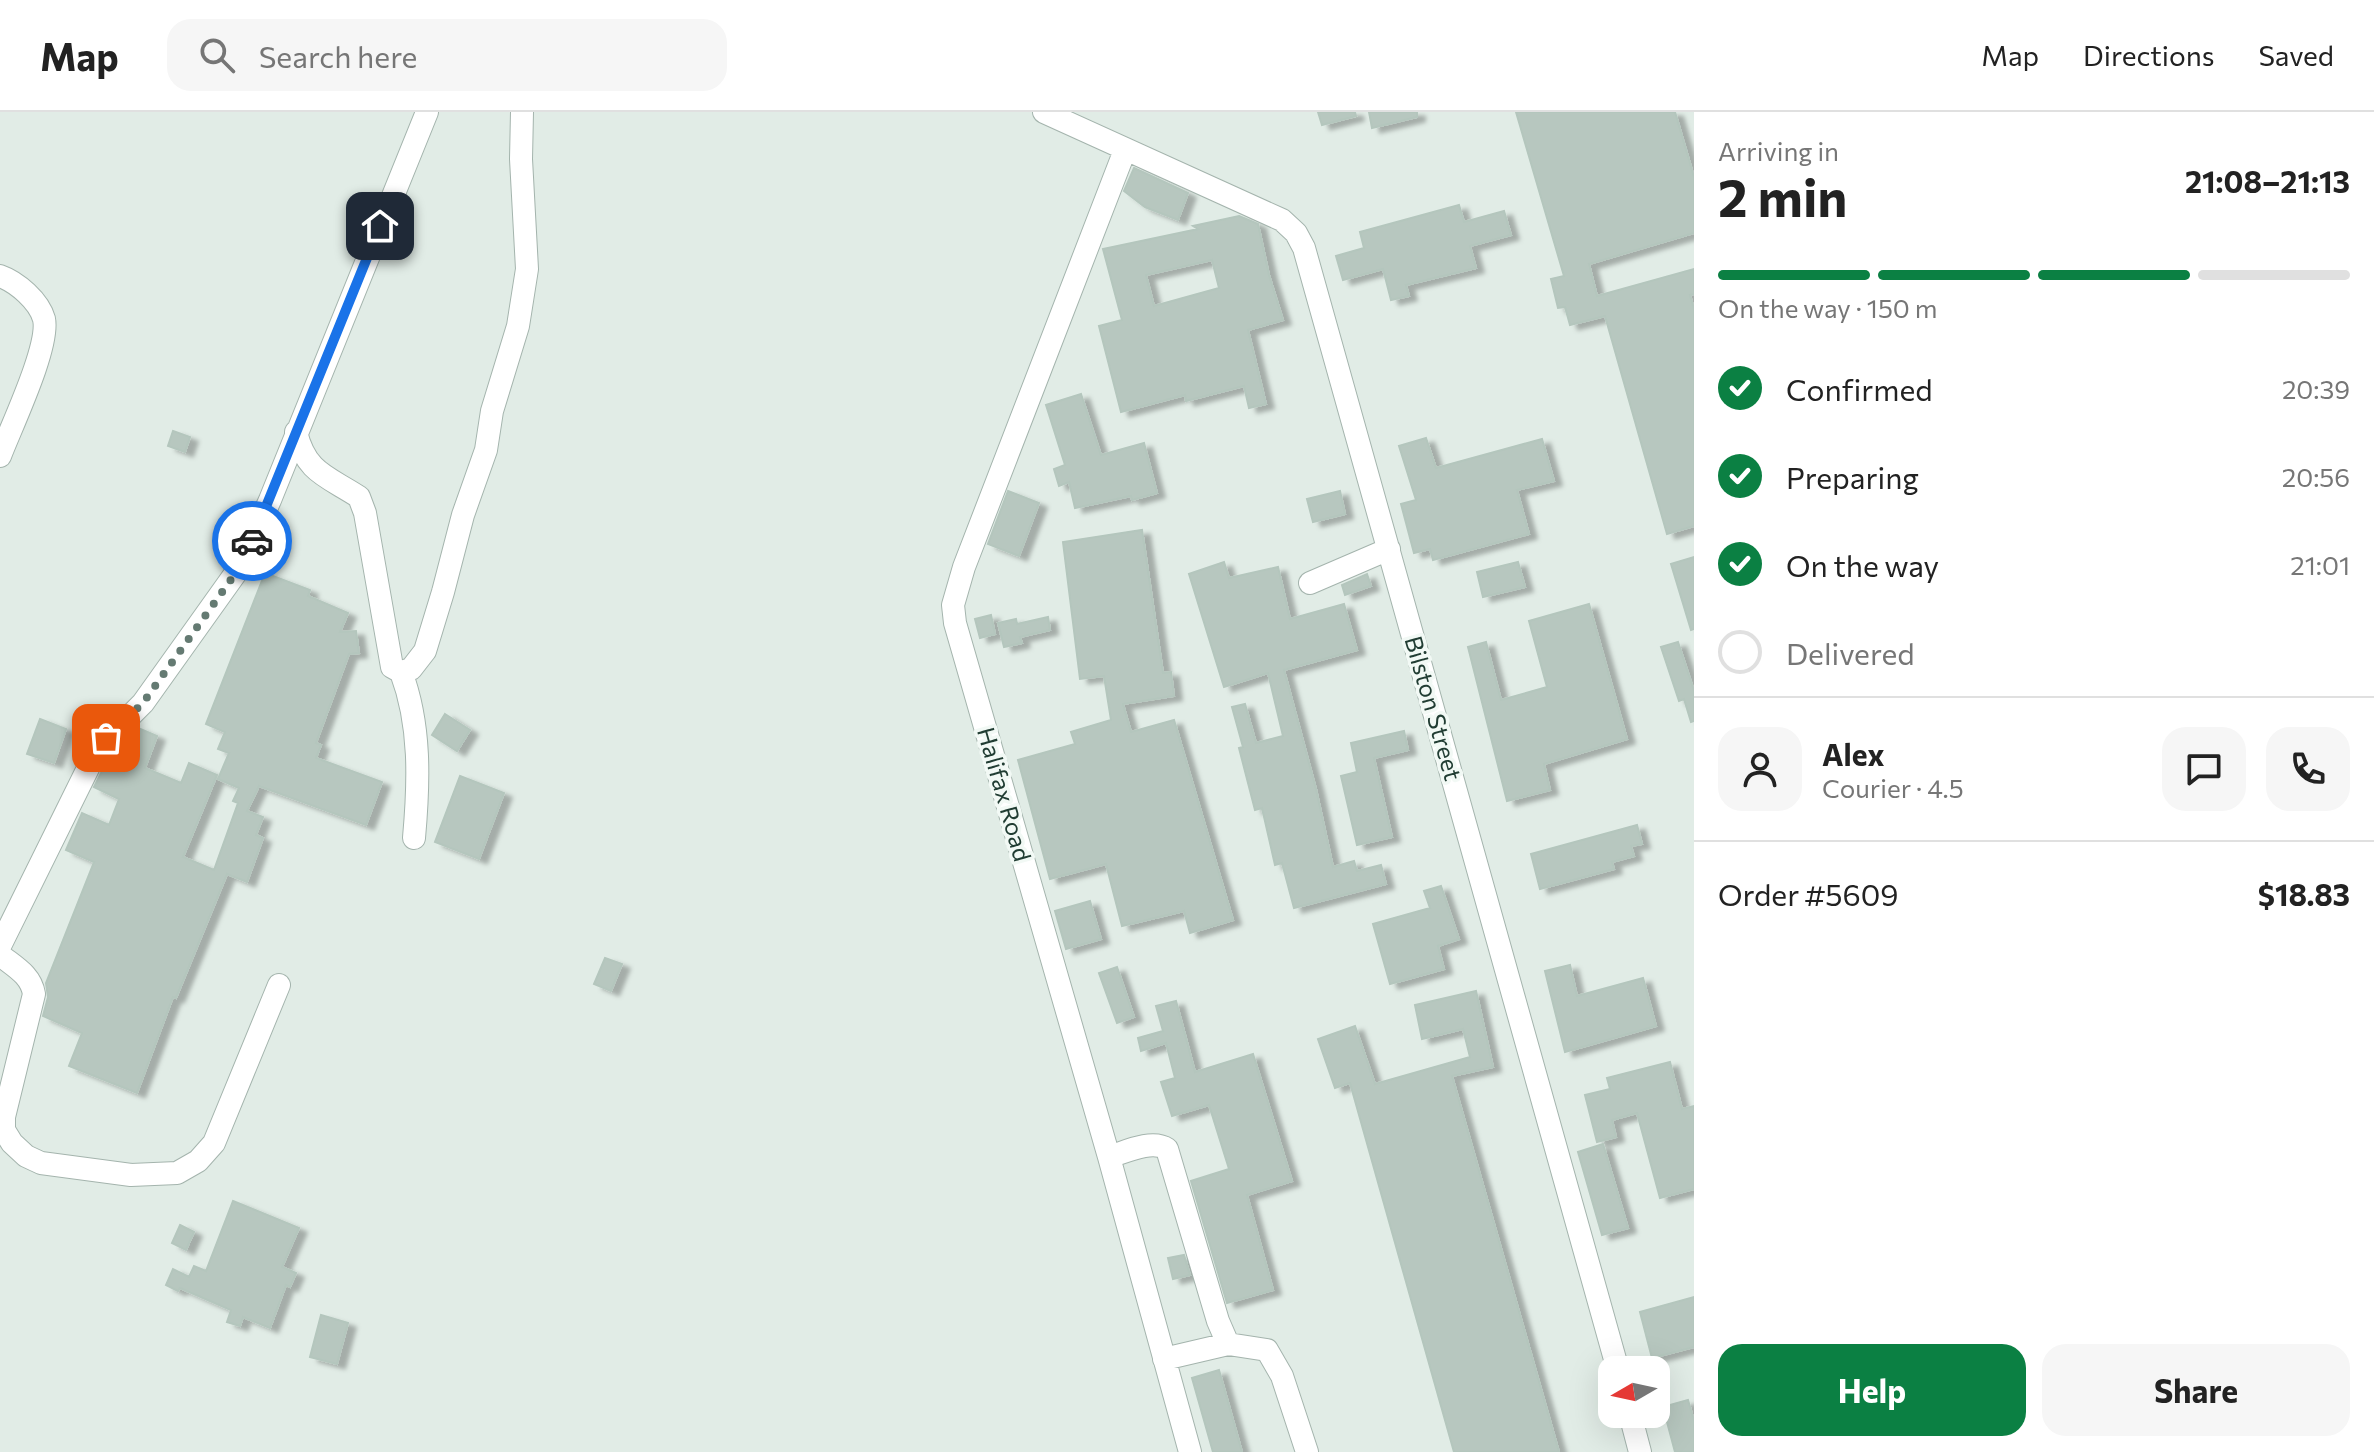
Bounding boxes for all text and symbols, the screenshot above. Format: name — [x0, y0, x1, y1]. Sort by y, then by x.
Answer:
search box — [167, 19, 727, 91]
text: Map — [40, 32, 119, 79]
icon: search — [195, 33, 239, 77]
text: Search here — [259, 37, 417, 74]
text: Map — [1981, 38, 2039, 72]
text: Directions — [2083, 38, 2214, 72]
text: Saved — [2258, 38, 2334, 72]
text: Arriving in — [1718, 135, 1839, 166]
text: 21:08–21:13 — [2185, 162, 2350, 199]
text: 2 min — [1718, 164, 1847, 228]
pin — [346, 192, 414, 260]
icon: home — [358, 204, 402, 248]
text: On the way · 150 m — [1718, 292, 1937, 323]
icon: check — [1718, 366, 1762, 410]
text: Confirmed — [1786, 370, 1933, 407]
text: 20:39 — [2282, 373, 2350, 404]
icon: check — [1718, 454, 1762, 498]
text: Preparing — [1786, 458, 1919, 495]
text: 20:56 — [2282, 461, 2350, 492]
courier — [212, 501, 292, 581]
icon: car — [230, 519, 274, 563]
icon: check — [1718, 542, 1762, 586]
text: On the way — [1786, 546, 1939, 583]
text: 21:01 — [2290, 549, 2350, 580]
street label: Bilston Street — [1400, 632, 1468, 784]
text: Delivered — [1786, 634, 1915, 671]
pin — [72, 704, 140, 772]
icon: bag — [84, 716, 128, 760]
street label: Halifax Road — [972, 724, 1038, 864]
button: person — [1718, 727, 1802, 811]
button: chat — [2162, 727, 2246, 811]
button: phone — [2266, 727, 2350, 811]
text: Alex — [1822, 735, 1885, 772]
text: Courier · 4.5 — [1822, 772, 1964, 803]
text: Order #5609 — [1718, 875, 1899, 912]
text: $18.83 — [2258, 875, 2350, 912]
button: Help — [1718, 1344, 2026, 1436]
button: Share — [2042, 1344, 2350, 1436]
north arrow — [1598, 1356, 1670, 1428]
map controls — [1598, 1356, 1670, 1428]

